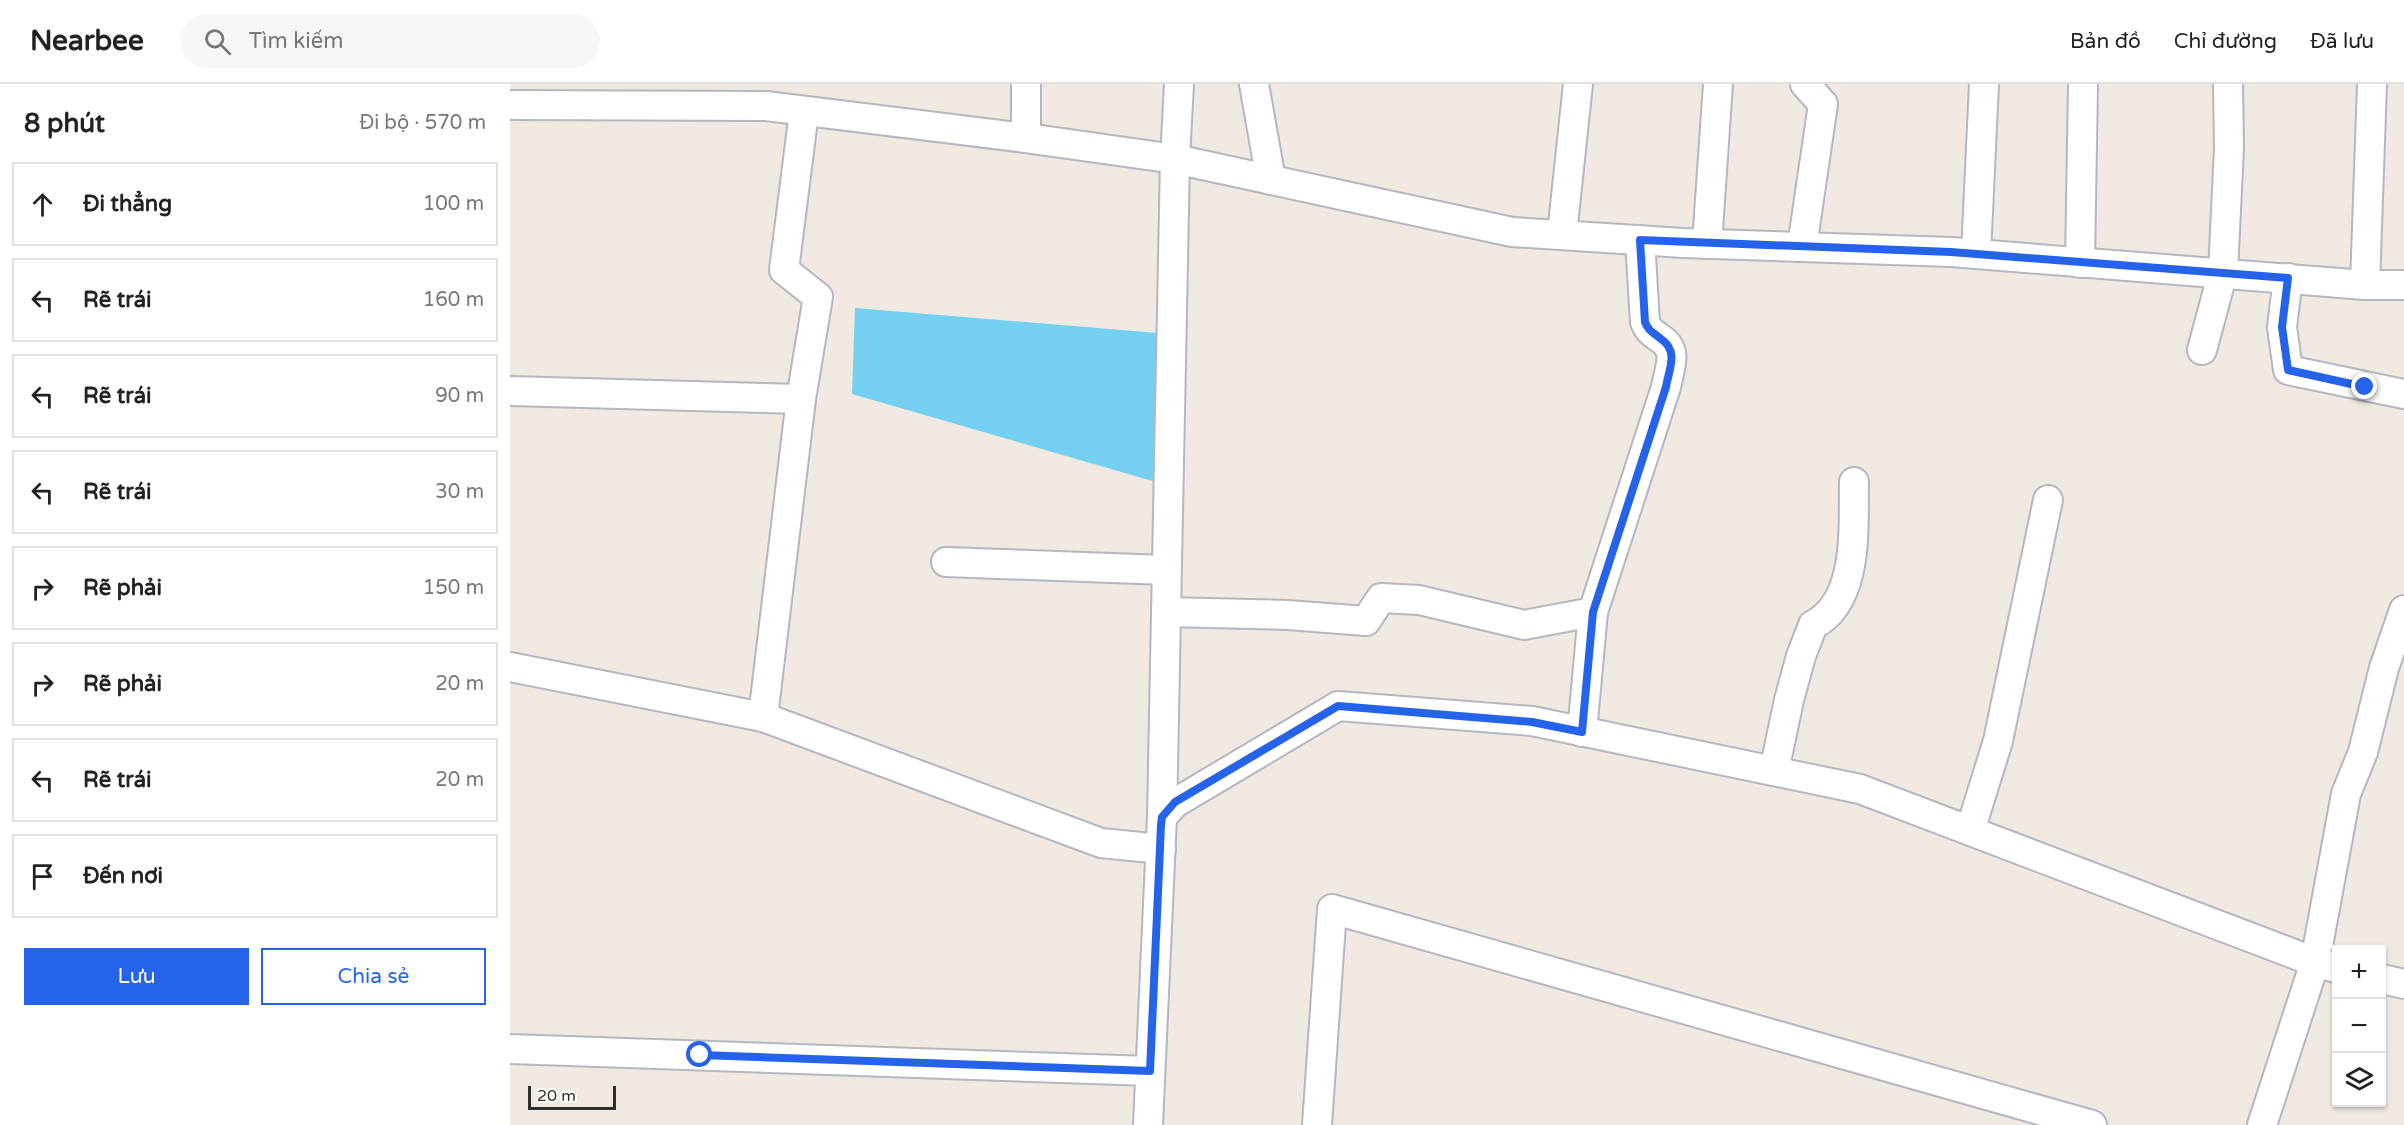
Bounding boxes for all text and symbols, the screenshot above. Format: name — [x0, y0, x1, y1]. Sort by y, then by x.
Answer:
search box — [180, 14, 600, 68]
text: Nearbee — [30, 24, 144, 58]
icon: search — [201, 25, 234, 58]
text: Tìm kiếm — [249, 28, 343, 54]
text: Bản đồ — [2070, 29, 2141, 54]
text: Chỉ đường — [2174, 29, 2277, 54]
text: Đã lưu — [2310, 29, 2374, 54]
text: 8 phút — [24, 108, 105, 139]
text: Đi bộ · 570 m — [359, 111, 486, 135]
icon: ahead — [26, 188, 59, 221]
text: Đi thẳng — [83, 191, 172, 217]
text: 100 m — [423, 192, 484, 216]
icon: left — [26, 284, 59, 317]
text: Rẽ trái — [83, 287, 152, 313]
text: 160 m — [423, 288, 484, 312]
route end — [2351, 373, 2377, 399]
icon: left — [26, 380, 59, 413]
text: Rẽ trái — [83, 383, 152, 409]
text: 90 m — [435, 384, 484, 408]
icon: left — [26, 476, 59, 509]
text: Rẽ trái — [83, 479, 152, 505]
text: 30 m — [435, 480, 484, 504]
icon: right — [26, 572, 59, 605]
text: Rẽ phải — [83, 575, 162, 601]
text: 150 m — [423, 576, 484, 600]
icon: right — [26, 668, 59, 701]
text: Rẽ phải — [83, 671, 162, 697]
text: 20 m — [435, 672, 484, 696]
icon: left — [26, 764, 59, 797]
text: Rẽ trái — [83, 767, 152, 793]
text: 20 m — [435, 768, 484, 792]
icon: arrive — [26, 860, 59, 893]
text: Đến nơi — [83, 863, 163, 889]
map controls — [2332, 945, 2386, 1107]
button: + — [2332, 945, 2386, 999]
button: Lưu — [24, 948, 249, 1005]
button: Chia sẻ — [261, 948, 486, 1005]
button: − — [2332, 999, 2386, 1053]
route start — [686, 1041, 712, 1067]
button: layers — [2332, 1053, 2386, 1107]
scale bar — [528, 1083, 616, 1110]
text: 20 m — [537, 1086, 576, 1106]

